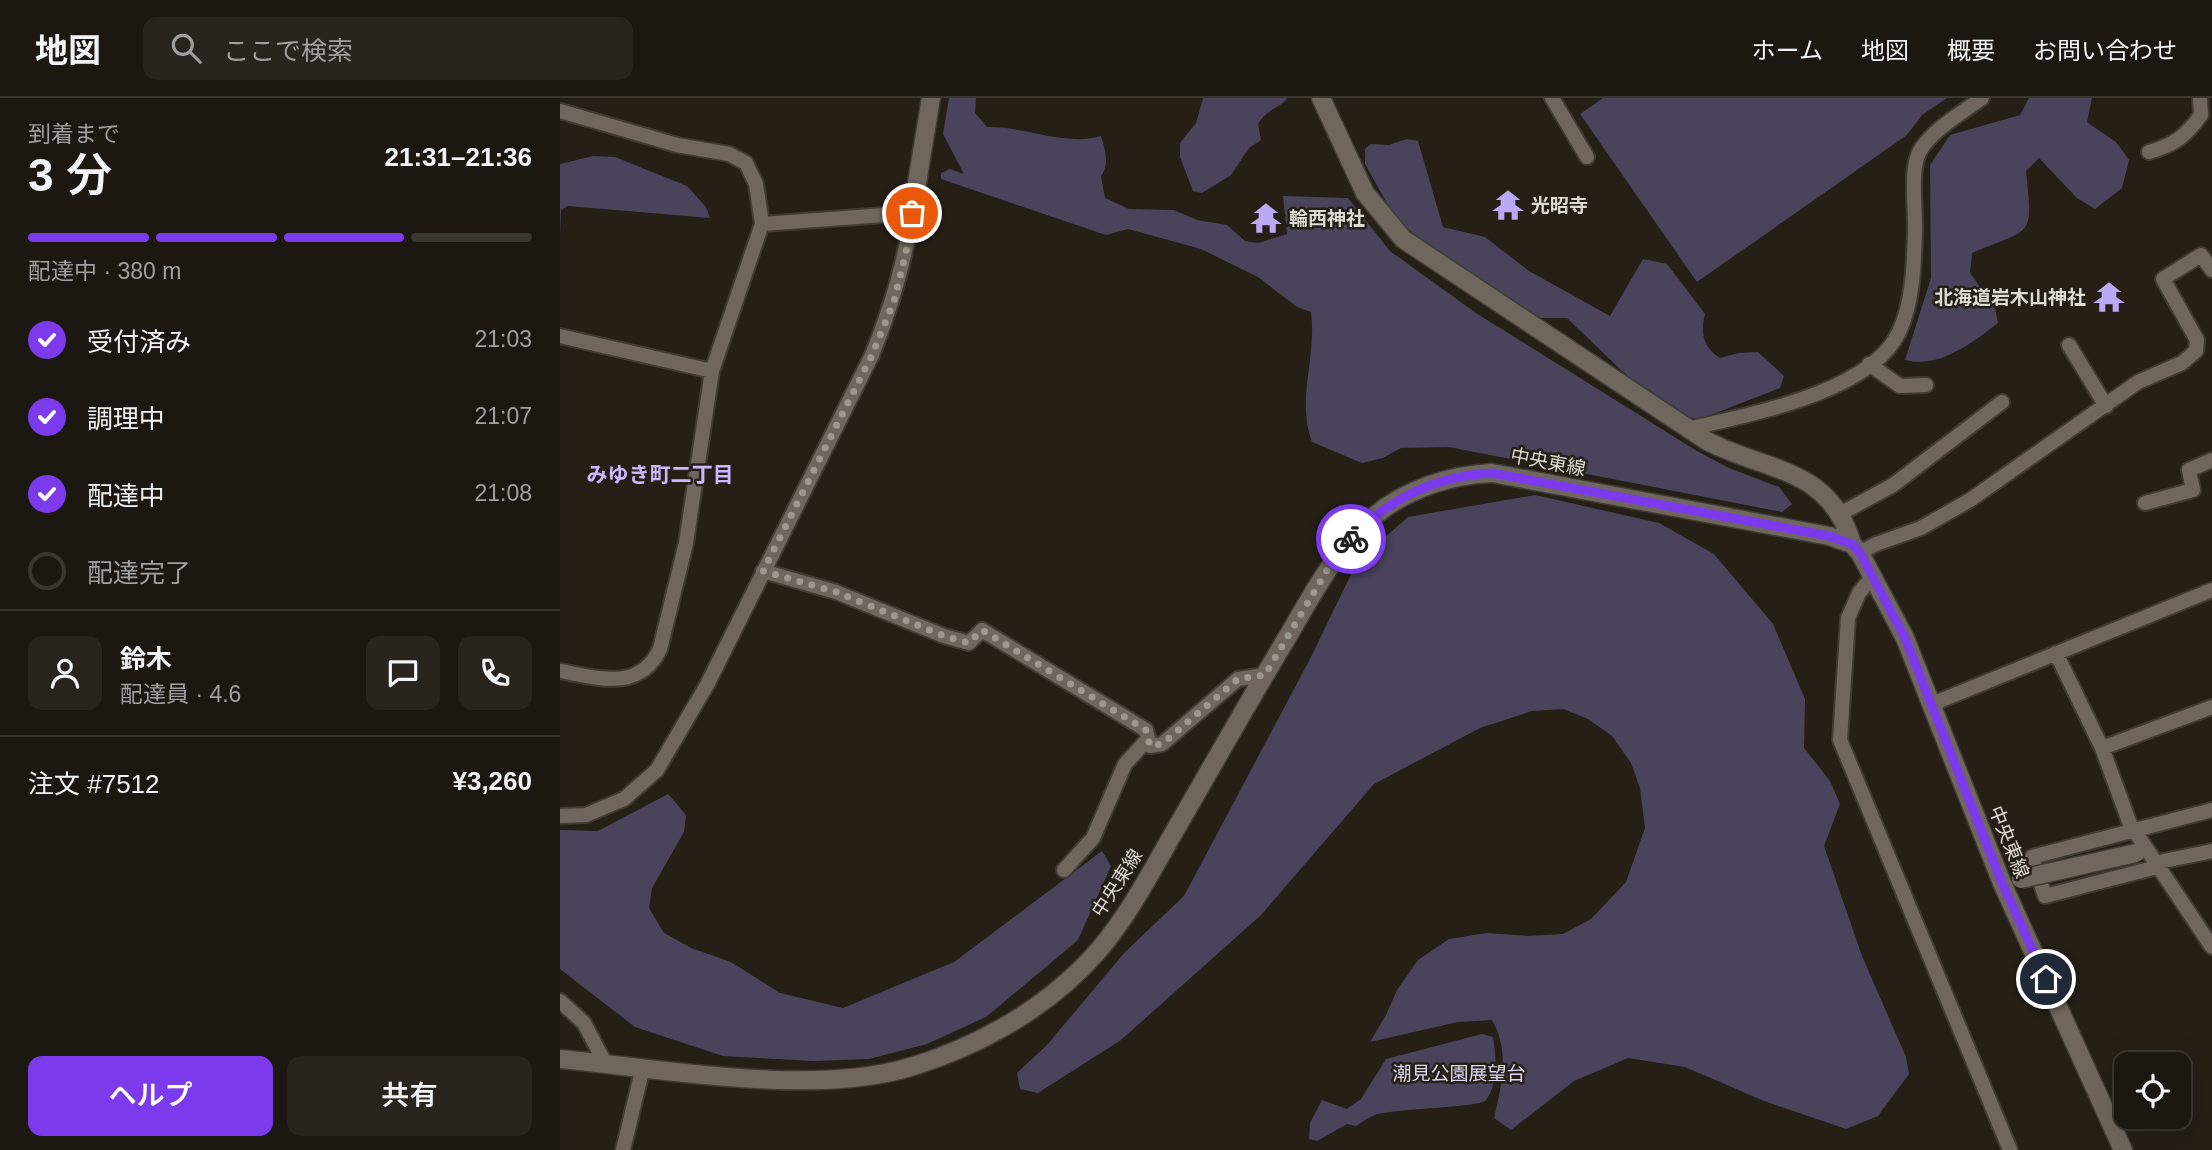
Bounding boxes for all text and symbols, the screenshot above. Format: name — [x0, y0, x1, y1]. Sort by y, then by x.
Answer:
search box — [143, 17, 633, 80]
icon: search — [167, 29, 205, 67]
text: 地図 — [35, 32, 101, 69]
text: ここで検索 — [223, 36, 353, 66]
text: ホーム — [1752, 37, 1823, 64]
text: 地図 — [1861, 37, 1909, 64]
text: 概要 — [1947, 37, 1995, 64]
text: お問い合わせ — [2033, 37, 2177, 64]
text: 到着まで — [28, 121, 120, 147]
text: 21:31–21:36 — [385, 142, 532, 172]
text: 3 分 — [28, 149, 112, 201]
pin — [882, 183, 942, 243]
temple icon: 光昭寺 — [1491, 188, 1525, 222]
icon: bag — [893, 194, 931, 232]
place label: 光昭寺 — [1531, 195, 1588, 216]
temple icon: 輪西神社 — [1249, 201, 1283, 235]
place label: 輪西神社 — [1289, 208, 1365, 229]
text: 配達中 · 380 m — [28, 258, 181, 284]
temple icon: 北海道岩木山神社 — [2092, 280, 2126, 314]
place label: 北海道岩木山神社 — [1934, 287, 2086, 308]
icon: check — [28, 321, 66, 359]
text: 21:03 — [474, 326, 532, 352]
text: 受付済み — [87, 327, 191, 357]
icon: check — [28, 398, 66, 436]
text: 21:07 — [474, 403, 532, 429]
text: 調理中 — [87, 404, 165, 434]
street label: 中央東線 — [1509, 444, 1587, 480]
district label: みゆき町二丁目 — [587, 463, 734, 486]
icon: check — [28, 475, 66, 513]
text: 21:08 — [474, 480, 532, 506]
text: 配達中 — [87, 481, 165, 511]
courier — [1316, 504, 1386, 574]
icon: bike — [1332, 520, 1370, 558]
text: 配達完了 — [87, 558, 191, 588]
button: person — [28, 636, 102, 710]
button: chat — [366, 636, 440, 710]
button: phone — [458, 636, 532, 710]
text: 鈴木 — [120, 644, 172, 674]
text: 配達員 · 4.6 — [120, 681, 241, 707]
text: ¥3,260 — [452, 766, 532, 796]
text: 注文 #7512 — [28, 769, 160, 799]
street label: 中央東線 — [1985, 803, 2033, 881]
street label: 中央東線 — [1087, 845, 1147, 921]
pin — [2016, 949, 2076, 1009]
icon: home — [2027, 960, 2065, 998]
map controls — [2114, 1052, 2191, 1129]
button: locate — [2114, 1052, 2191, 1129]
button: ヘルプ — [28, 1056, 273, 1136]
button: 共有 — [287, 1056, 532, 1136]
park label: 潮見公園展望台 — [1392, 1063, 1526, 1084]

